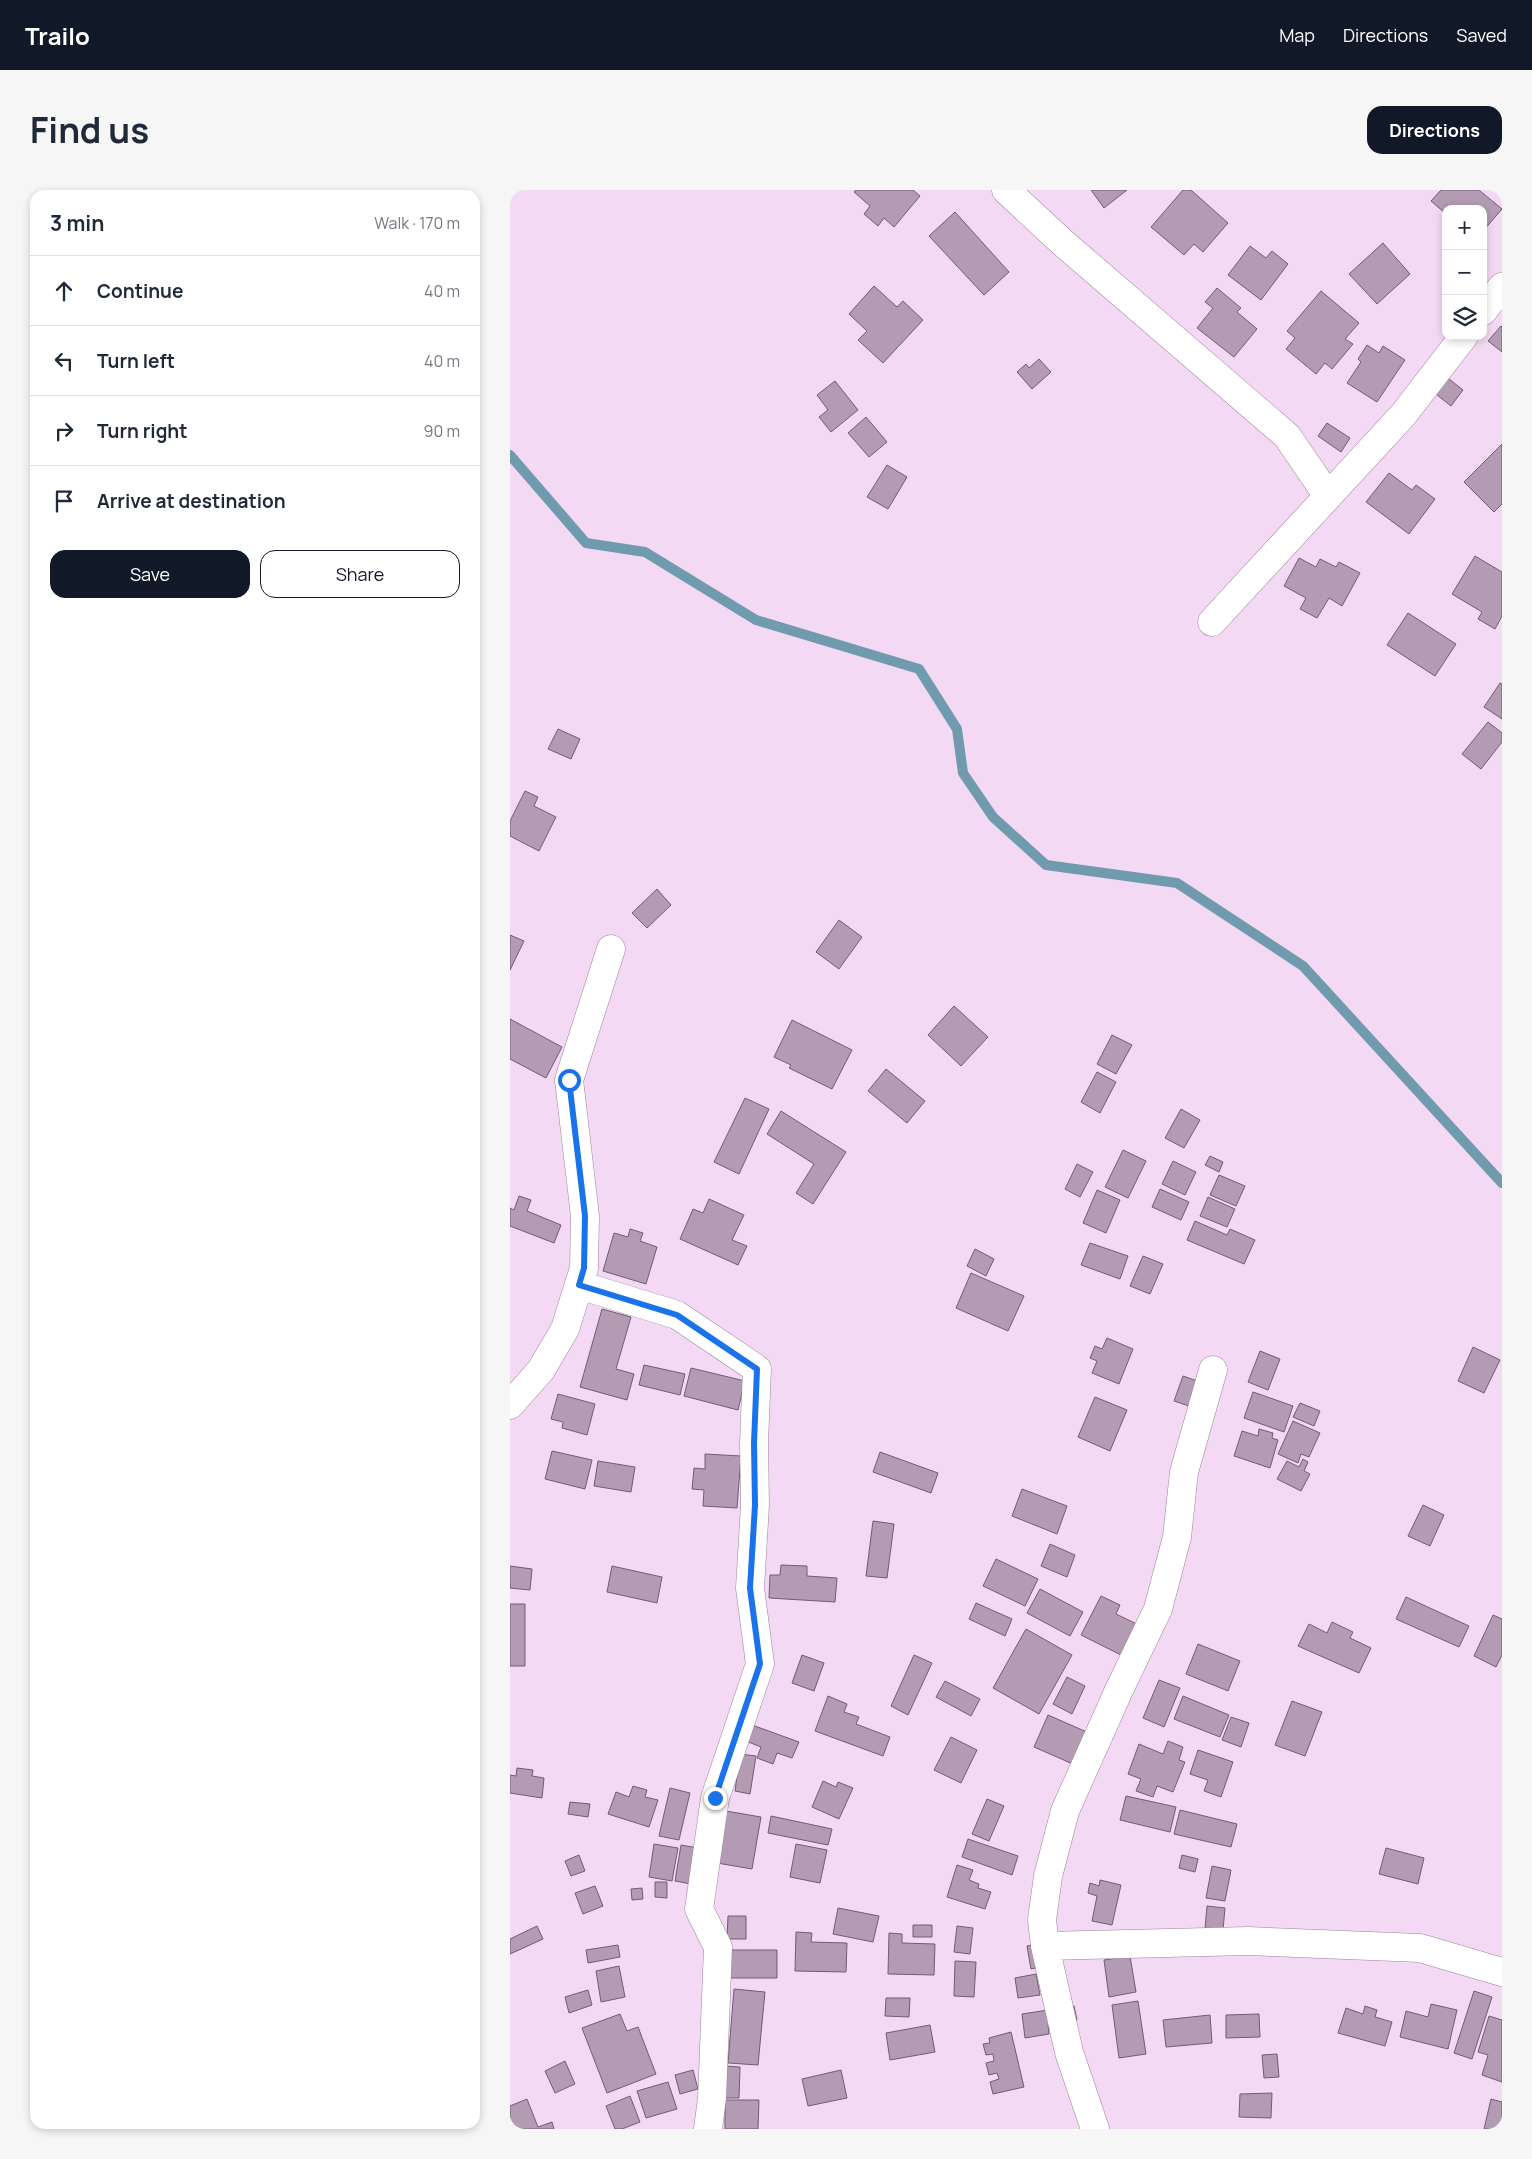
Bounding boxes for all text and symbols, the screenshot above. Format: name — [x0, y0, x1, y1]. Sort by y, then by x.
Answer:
text: Trailo — [25, 19, 90, 52]
text: Map — [1279, 23, 1315, 47]
text: Directions — [1343, 23, 1428, 47]
text: Saved — [1456, 23, 1507, 47]
text: Find us — [30, 106, 149, 154]
button: Directions — [1367, 106, 1502, 154]
map controls — [1442, 205, 1487, 340]
button: + — [1442, 205, 1487, 250]
text: 3 min — [50, 209, 104, 237]
text: Walk · 170 m — [374, 212, 460, 234]
button: − — [1442, 250, 1487, 295]
icon: ahead — [50, 277, 78, 305]
text: Continue — [97, 278, 183, 304]
text: 40 m — [424, 280, 460, 302]
button: layers — [1442, 295, 1487, 340]
icon: left — [50, 347, 78, 375]
text: Turn left — [97, 348, 175, 374]
text: 40 m — [424, 350, 460, 372]
icon: right — [50, 417, 78, 445]
text: Turn right — [97, 418, 187, 444]
text: 90 m — [424, 420, 460, 442]
icon: arrive — [50, 487, 78, 515]
text: Arrive at destination — [97, 488, 286, 514]
button: Save — [50, 550, 250, 598]
button: Share — [260, 550, 460, 598]
route start — [558, 1069, 581, 1092]
route end — [704, 1787, 727, 1810]

